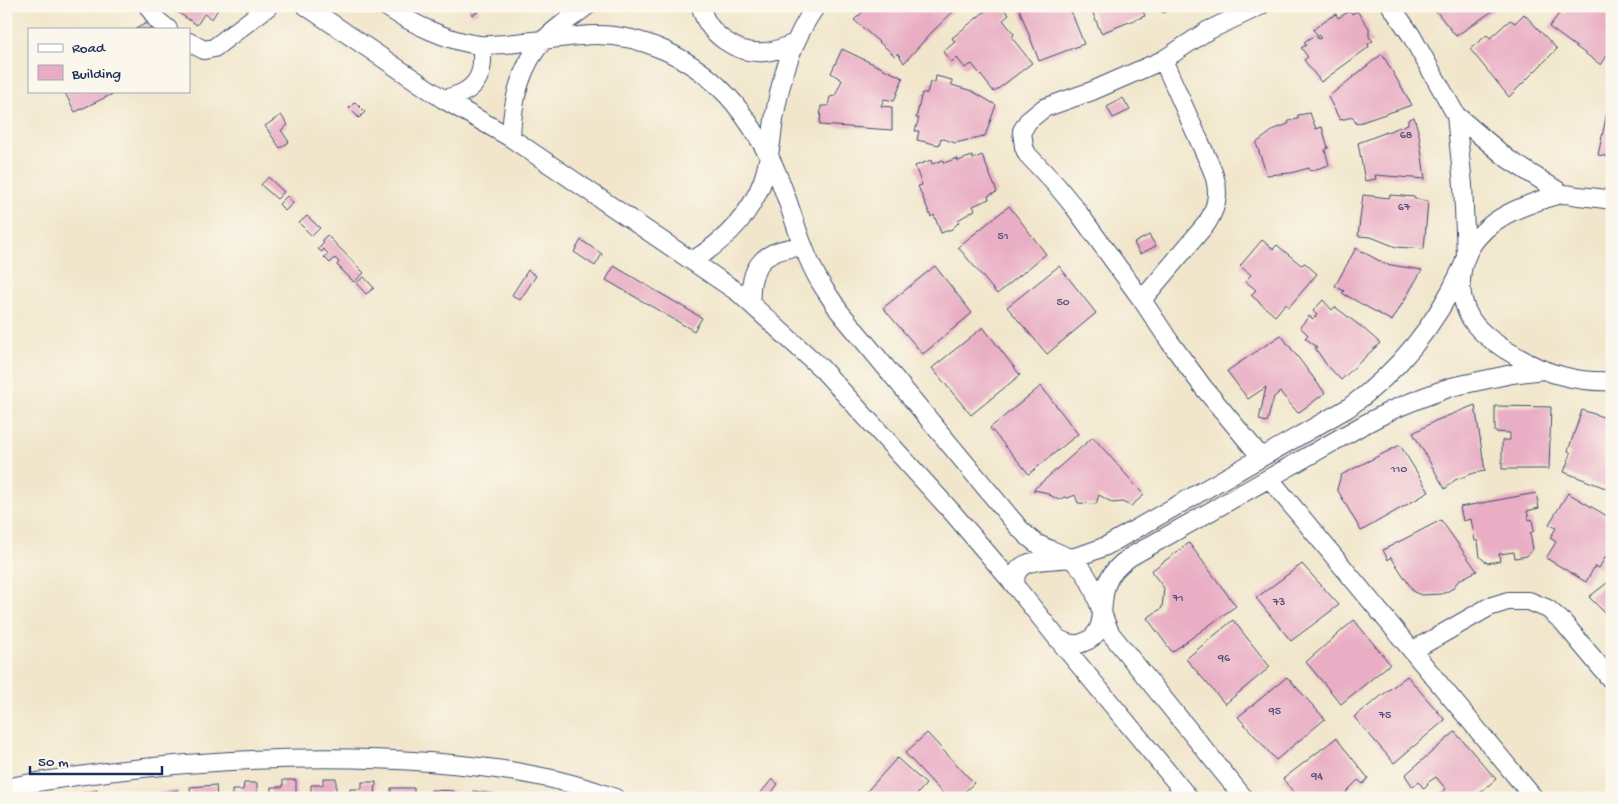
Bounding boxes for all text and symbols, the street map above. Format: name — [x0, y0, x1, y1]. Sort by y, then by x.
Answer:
legend — [28, 28, 190, 92]
text: Road — [72, 40, 106, 58]
text: Building — [71, 66, 121, 84]
house number: 68 — [1400, 129, 1413, 143]
house number: 67 — [1398, 201, 1411, 215]
house number: 51 — [997, 230, 1009, 244]
house number: 50 — [1056, 296, 1070, 310]
house number: 110 — [1390, 463, 1407, 477]
house number: 71 — [1171, 592, 1184, 606]
house number: 73 — [1272, 596, 1285, 610]
house number: 96 — [1217, 652, 1231, 666]
house number: 95 — [1268, 705, 1281, 719]
house number: 75 — [1378, 709, 1391, 723]
scale bar — [30, 744, 162, 776]
text: 50 m — [38, 754, 69, 772]
house number: 94 — [1310, 770, 1323, 784]

